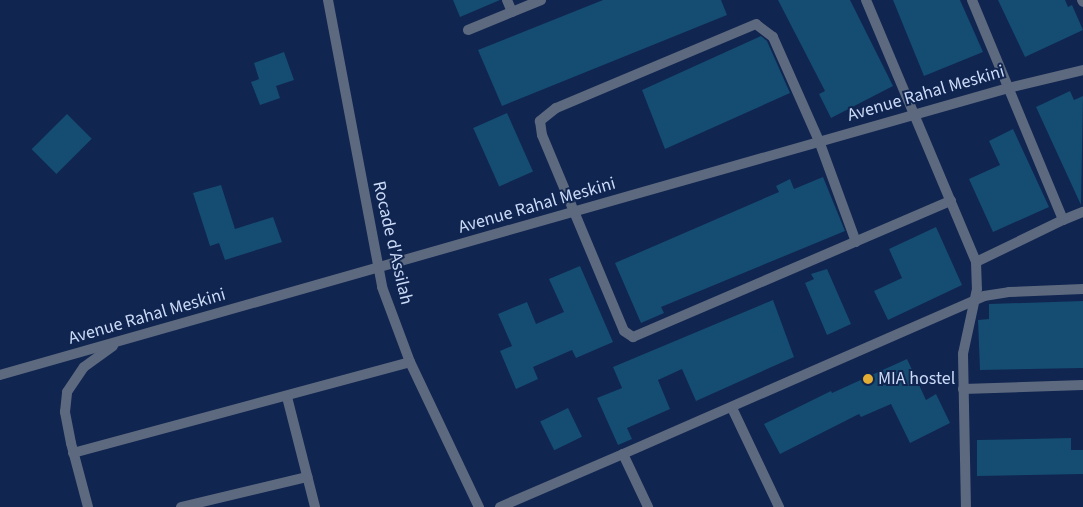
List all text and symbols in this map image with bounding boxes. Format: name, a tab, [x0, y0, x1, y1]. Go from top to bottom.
street label: Avenue Rahal Meskini	[845, 61, 1007, 127]
street label: Avenue Rahal Meskini	[456, 173, 618, 239]
street label: Rocade d'Assilah	[367, 179, 417, 307]
street label: Avenue Rahal Meskini	[66, 284, 228, 350]
place label: MIA hostel	[878, 368, 955, 390]
marker: MIA hostel	[862, 373, 874, 385]

